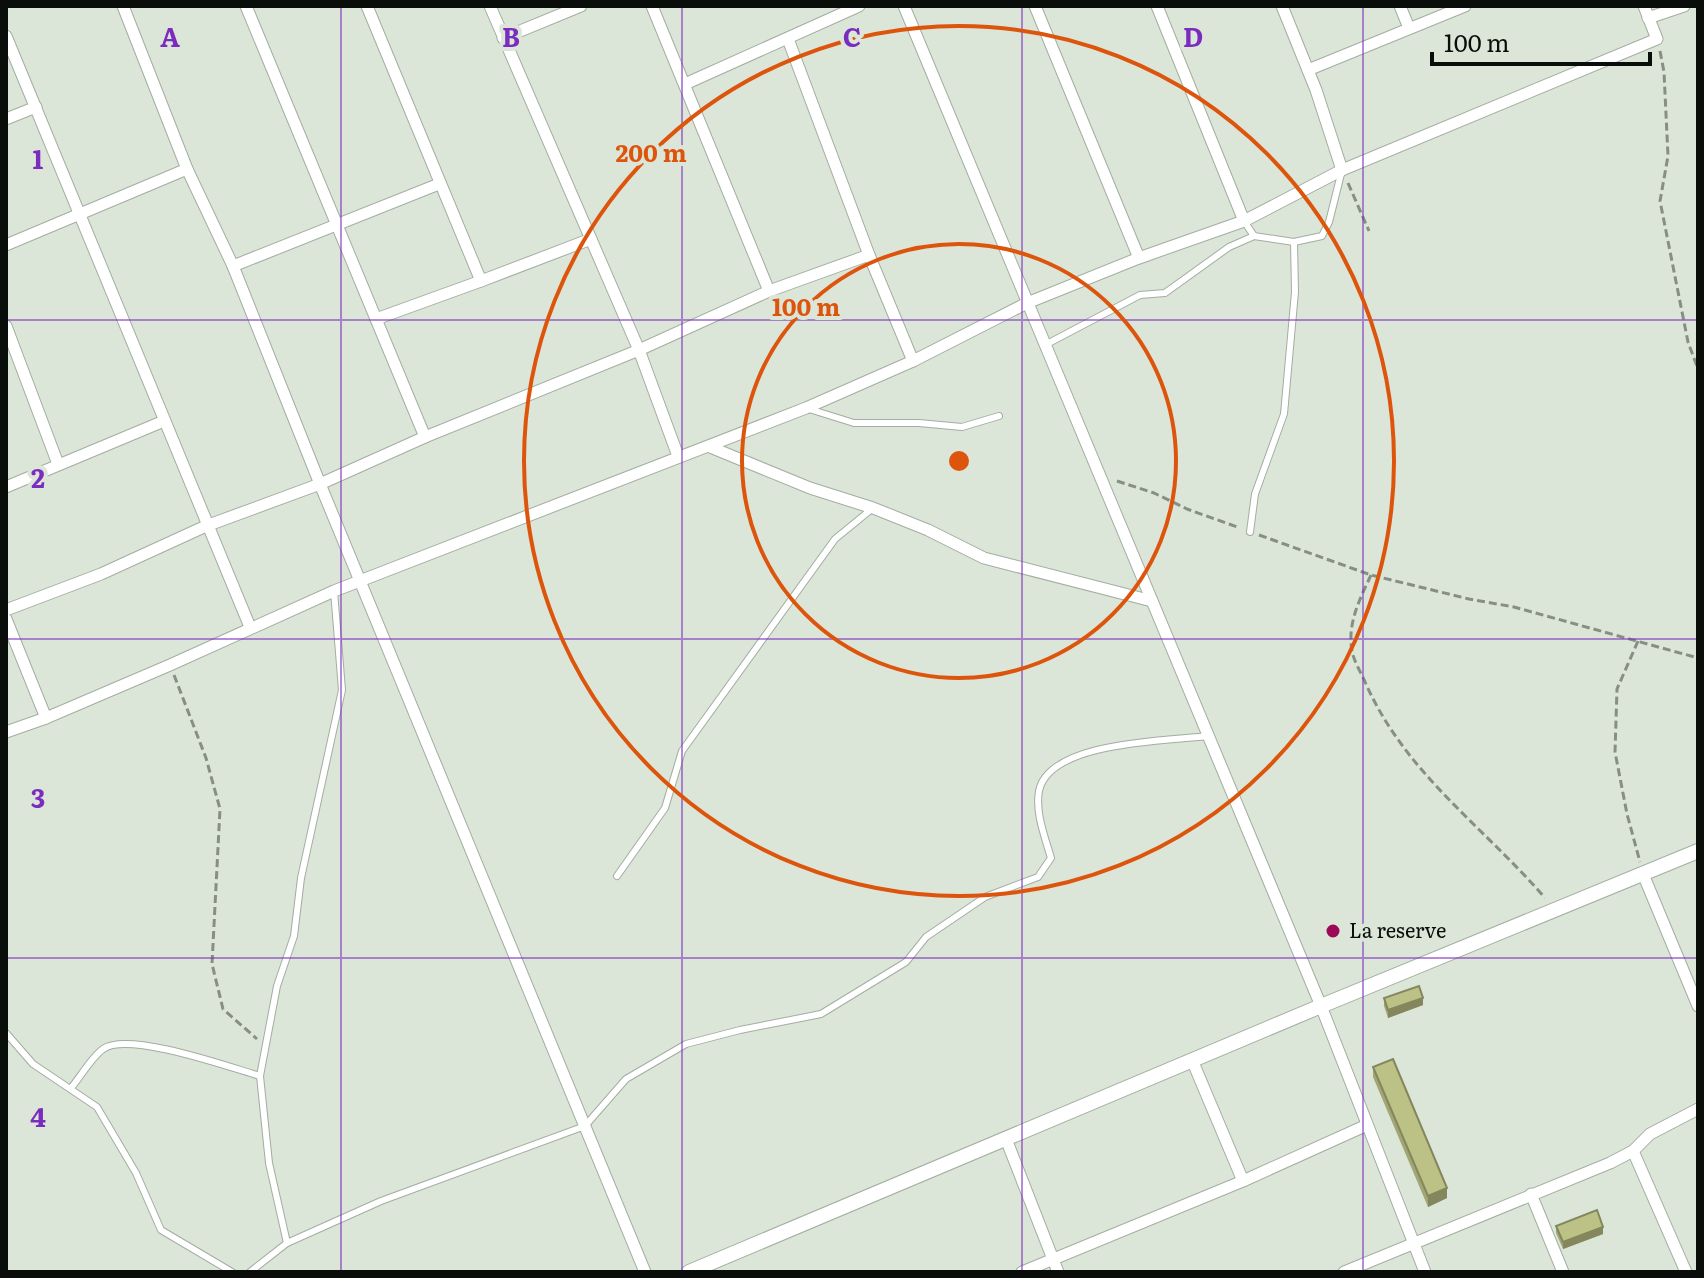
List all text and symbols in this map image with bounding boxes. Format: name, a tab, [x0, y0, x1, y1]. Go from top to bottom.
text: A	[160, 16, 180, 55]
text: B	[502, 16, 520, 55]
text: C	[843, 16, 861, 55]
text: D	[1183, 16, 1203, 55]
scale bar	[1432, 16, 1650, 66]
text: 100 m	[1444, 24, 1510, 59]
text: 200 m	[615, 134, 687, 169]
text: 1	[33, 138, 44, 177]
text: 100 m	[772, 288, 840, 323]
centre of rings	[945, 447, 973, 475]
text: 2	[31, 457, 45, 496]
text: 3	[31, 777, 45, 816]
place label: La reserve	[1349, 914, 1446, 944]
marker: La reserve	[1324, 922, 1342, 940]
text: 4	[30, 1096, 46, 1135]

